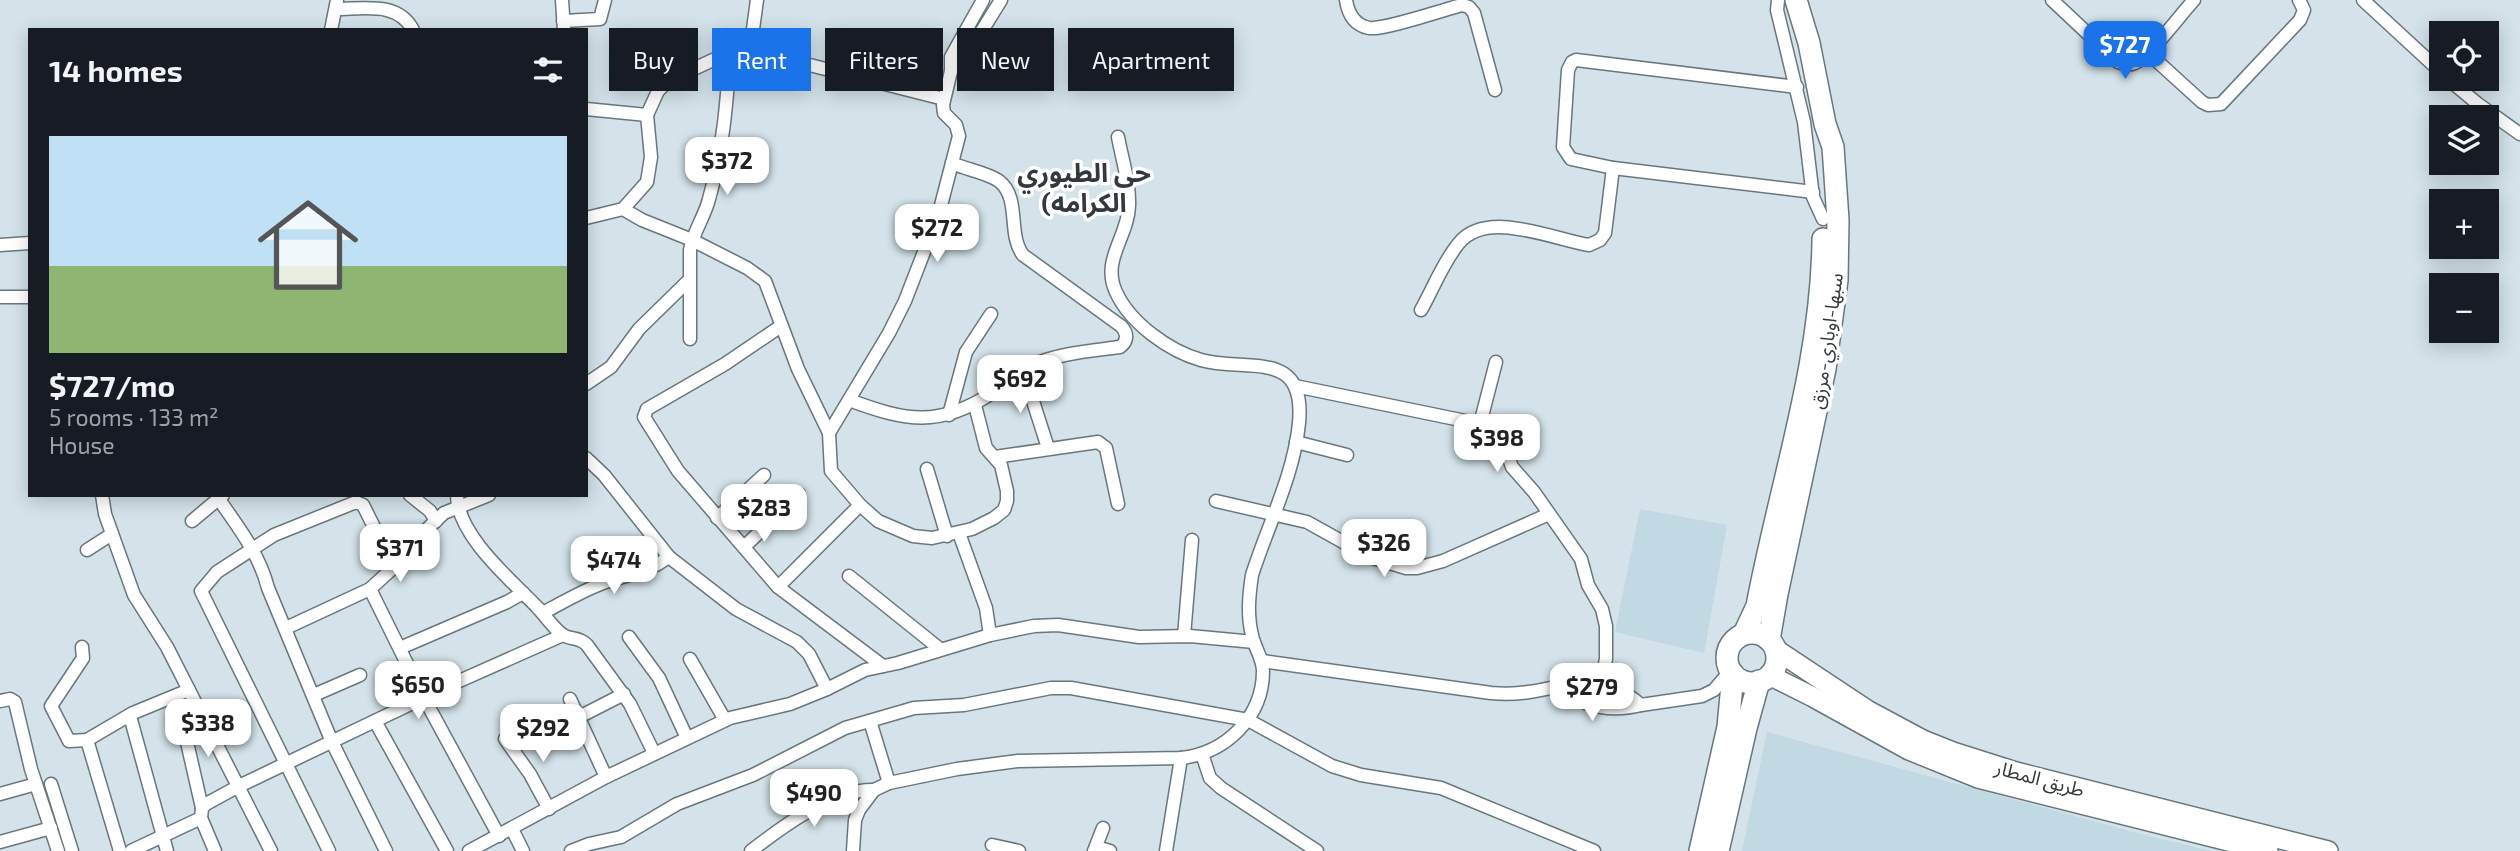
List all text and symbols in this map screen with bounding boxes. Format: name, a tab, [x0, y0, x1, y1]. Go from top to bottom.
map controls	[2429, 21, 2499, 343]
button: locate	[2429, 21, 2499, 91]
pin: $727	[2084, 22, 2166, 81]
chip: Buy	[609, 28, 698, 91]
chip: Rent	[712, 28, 811, 91]
chip: Filters	[825, 28, 943, 91]
chip: New	[957, 28, 1054, 91]
chip: Apartment	[1068, 28, 1234, 91]
text: $727	[2100, 30, 2151, 58]
icon: filters	[529, 51, 567, 89]
text: 14 homes	[49, 52, 183, 88]
button: layers	[2429, 105, 2499, 175]
pin: $372	[686, 138, 768, 197]
text: $372	[701, 146, 753, 174]
district label: حي الطيوري (الكرامه	[1017, 156, 1151, 218]
icon: home	[245, 182, 371, 308]
button: +	[2429, 189, 2499, 259]
pin: $272	[896, 204, 978, 264]
text: $272	[911, 213, 963, 241]
street label: سبها-اوباري-مرزق	[1805, 271, 1851, 411]
button: −	[2429, 273, 2499, 343]
pin: $692	[979, 356, 1061, 415]
text: $692	[993, 364, 1047, 392]
text: $727/mo	[49, 367, 175, 403]
text: 5 rooms · 133 m²	[49, 403, 219, 431]
pin: $398	[1456, 414, 1538, 474]
text: $398	[1470, 423, 1524, 451]
text: House	[49, 431, 115, 459]
pin: $283	[723, 484, 805, 544]
text: $283	[737, 493, 791, 521]
pin: $326	[1343, 520, 1425, 579]
pin: $371	[359, 524, 441, 584]
text: $326	[1357, 528, 1411, 556]
text: $371	[376, 533, 424, 561]
pin: $474	[573, 536, 655, 596]
text: $474	[587, 545, 641, 573]
pin: $650	[377, 662, 459, 721]
pin: $279	[1551, 664, 1633, 723]
text: $650	[391, 670, 445, 698]
text: $279	[1566, 672, 1618, 700]
pin: $338	[167, 700, 249, 759]
pin: $292	[502, 704, 584, 764]
text: $338	[181, 708, 235, 736]
text: $292	[516, 713, 570, 741]
street label: طريق المطار	[1992, 755, 2087, 802]
pin: $490	[773, 770, 855, 829]
text: $490	[786, 778, 842, 806]

